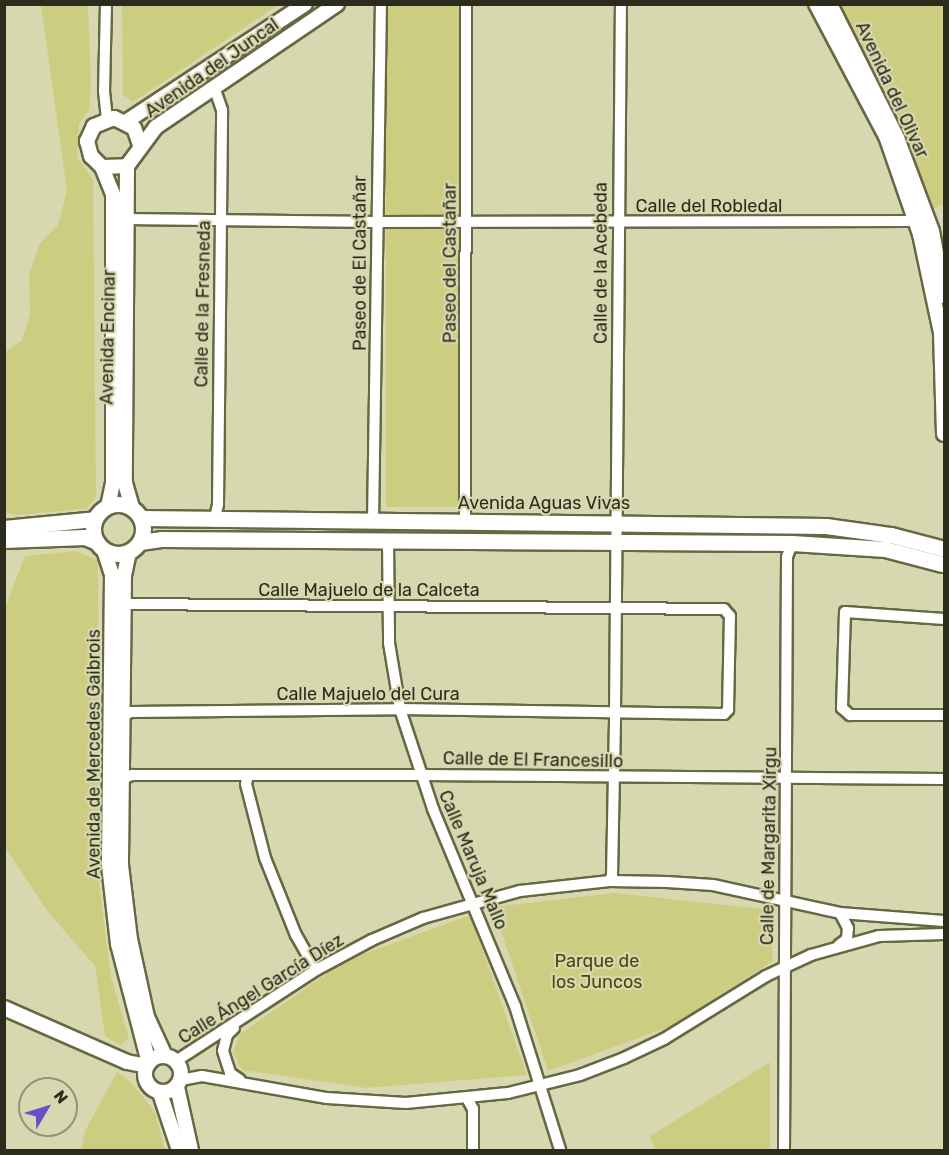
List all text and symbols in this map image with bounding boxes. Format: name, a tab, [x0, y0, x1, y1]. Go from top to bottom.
street label: Avenida del Juncal	[141, 14, 283, 122]
street label: Avenida del Olivar	[851, 18, 933, 162]
street label: Paseo de El Castañar	[349, 175, 371, 351]
street label: Calle de la Acebeda	[590, 182, 612, 344]
street label: Paseo del Castañar	[439, 183, 461, 343]
street label: Calle del Robledal	[636, 195, 782, 217]
street label: Calle de la Fresneda	[191, 220, 215, 388]
street label: Avenida Encinar	[96, 269, 120, 405]
street label: Avenida Aguas Vivas	[457, 492, 631, 514]
street label: Calle Majuelo de la Calceta	[258, 579, 480, 601]
street label: Avenida de Mercedes Gaibrois	[83, 629, 105, 879]
street label: Calle Majuelo del Cura	[276, 683, 460, 705]
street label: Calle de Margarita Xirgu	[756, 747, 782, 945]
street label: Calle de El Francesillo	[443, 748, 623, 772]
street label: Calle Maruja Mallo	[434, 787, 512, 933]
street label: Calle Ángel García Díez	[174, 929, 348, 1049]
park label: Parque de los Juncos	[552, 951, 642, 994]
north arrow	[18, 1077, 78, 1137]
text: N	[50, 1086, 72, 1107]

